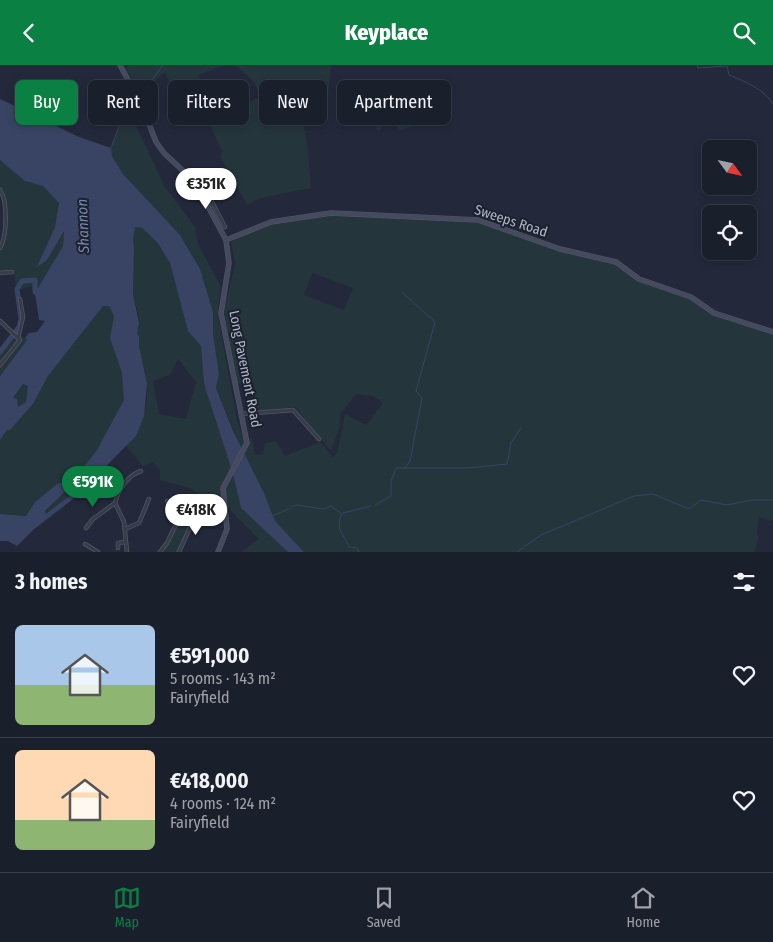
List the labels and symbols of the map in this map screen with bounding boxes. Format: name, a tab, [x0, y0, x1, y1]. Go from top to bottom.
north arrow	[702, 140, 758, 195]
pin: €351K	[171, 167, 241, 210]
water label: Shannon	[73, 199, 93, 254]
street label: Sweeps Road	[472, 201, 550, 241]
street label: Long Pavement Road	[225, 309, 265, 429]
pin: €591K	[58, 465, 128, 508]
pin: €418K	[161, 493, 231, 536]

